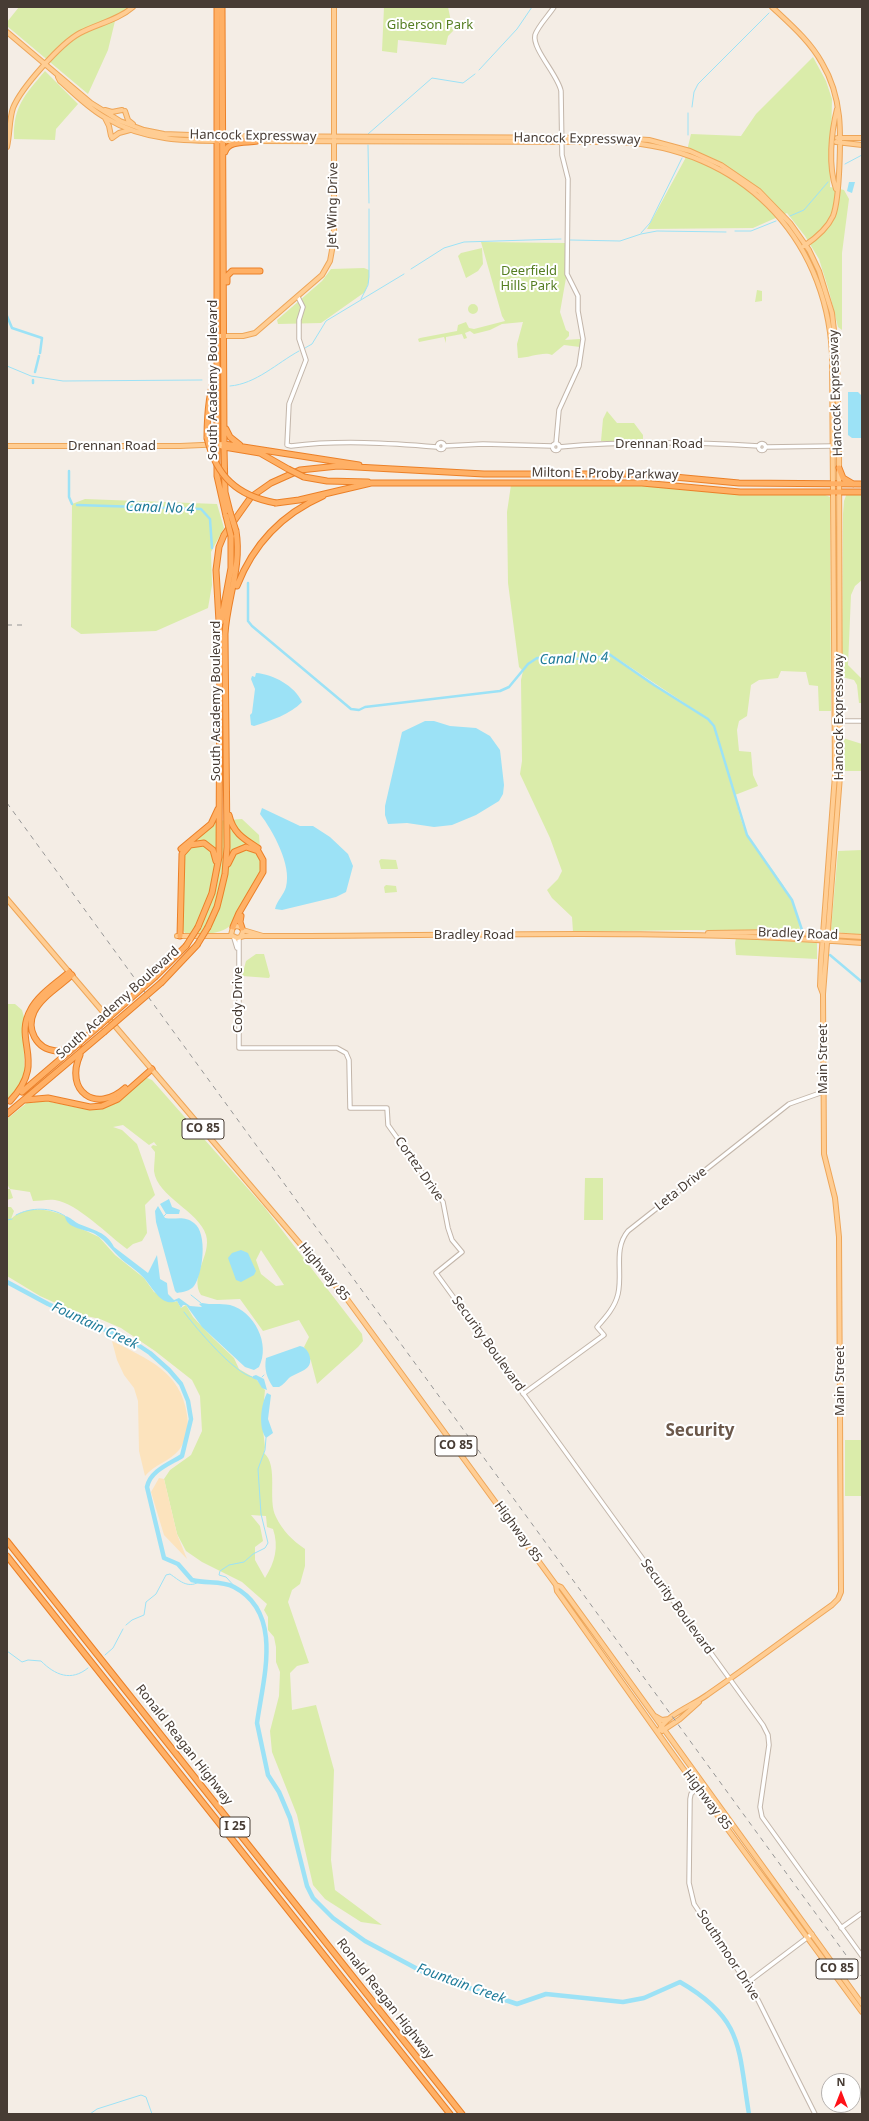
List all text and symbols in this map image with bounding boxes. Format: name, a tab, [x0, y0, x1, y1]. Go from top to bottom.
park label: Giberson Park	[387, 17, 473, 33]
street label: Hancock Expressway	[189, 127, 317, 145]
street label: Hancock Expressway	[513, 130, 641, 148]
street label: Jet Wing Drive	[324, 162, 342, 248]
park label: Deerfield Hills Park	[501, 263, 557, 294]
street label: South Academy Boulevard	[205, 300, 221, 460]
street label: Hancock Expressway	[826, 329, 846, 457]
street label: Drennan Road	[615, 436, 703, 452]
street label: Drennan Road	[68, 438, 156, 454]
street label: Milton E. Proby Parkway	[531, 465, 679, 483]
water label: Canal No 4	[125, 498, 195, 518]
street label: South Academy Boulevard	[208, 621, 224, 781]
water label: Canal No 4	[539, 649, 609, 669]
street label: Hancock Expressway	[831, 654, 847, 780]
street label: Bradley Road	[757, 925, 839, 943]
street label: Bradley Road	[434, 927, 514, 943]
street label: South Academy Boulevard	[53, 944, 183, 1062]
street label: Cody Drive	[230, 967, 246, 1033]
street label: Main Street	[815, 1024, 831, 1094]
road number: CO 85	[182, 1119, 224, 1139]
street label: Cortez Drive	[391, 1134, 447, 1204]
street label: Leta Drive	[652, 1164, 710, 1214]
street label: Highway 85	[295, 1240, 353, 1304]
street label: Security Boulevard	[448, 1293, 528, 1395]
water label: Fountain Creek	[49, 1299, 141, 1353]
street label: Main Street	[832, 1346, 848, 1416]
district label: Security	[665, 1421, 735, 1441]
road number: CO 85	[435, 1436, 477, 1456]
street label: Highway 85	[491, 1499, 545, 1565]
street label: Security Boulevard	[637, 1556, 717, 1658]
street label: Ronald Reagan Highway	[132, 1682, 236, 1808]
street label: Highway 85	[679, 1767, 735, 1833]
road number: I 25	[220, 1817, 250, 1837]
street label: Southmoor Drive	[693, 1907, 763, 2003]
street label: Ronald Reagan Highway	[333, 1936, 437, 2062]
road number: CO 85	[816, 1959, 858, 1979]
water label: Fountain Creek	[414, 1960, 508, 2008]
north arrow	[821, 2073, 861, 2113]
text: N	[837, 2074, 845, 2089]

